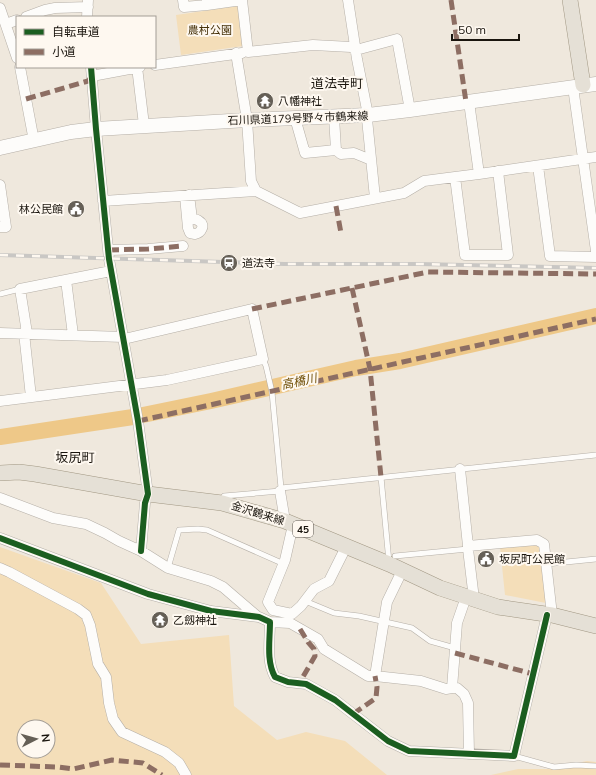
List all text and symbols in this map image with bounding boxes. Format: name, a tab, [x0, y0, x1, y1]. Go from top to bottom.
legend	[16, 16, 156, 68]
scale bar	[452, 16, 519, 42]
text: 50 m	[458, 22, 486, 37]
park label: 農村公園	[188, 23, 232, 37]
text: 自転車道	[52, 24, 100, 39]
text: 小道	[52, 44, 76, 59]
district label: 道法寺町	[311, 75, 363, 91]
temple icon: 八幡神社	[255, 91, 275, 111]
place label: 八幡神社	[278, 94, 322, 108]
street label: 石川県道179号野々市鶴来線	[227, 109, 369, 127]
public building icon: 林公民館	[66, 199, 86, 219]
place label: 林公民館	[19, 202, 63, 216]
station icon: 道法寺	[219, 253, 239, 273]
place label: 道法寺	[242, 256, 275, 270]
water label: 高橋川	[280, 370, 320, 392]
district label: 坂尻町	[55, 449, 95, 465]
street label: 金沢鶴来線	[230, 498, 286, 528]
road number: 45	[293, 521, 313, 537]
public building icon: 坂尻町公民館	[476, 549, 496, 569]
place label: 坂尻町公民館	[499, 552, 565, 566]
temple icon: 乙劔神社	[150, 610, 170, 630]
place label: 乙劔神社	[173, 613, 217, 627]
north arrow	[16, 719, 56, 759]
text: N	[39, 733, 53, 743]

